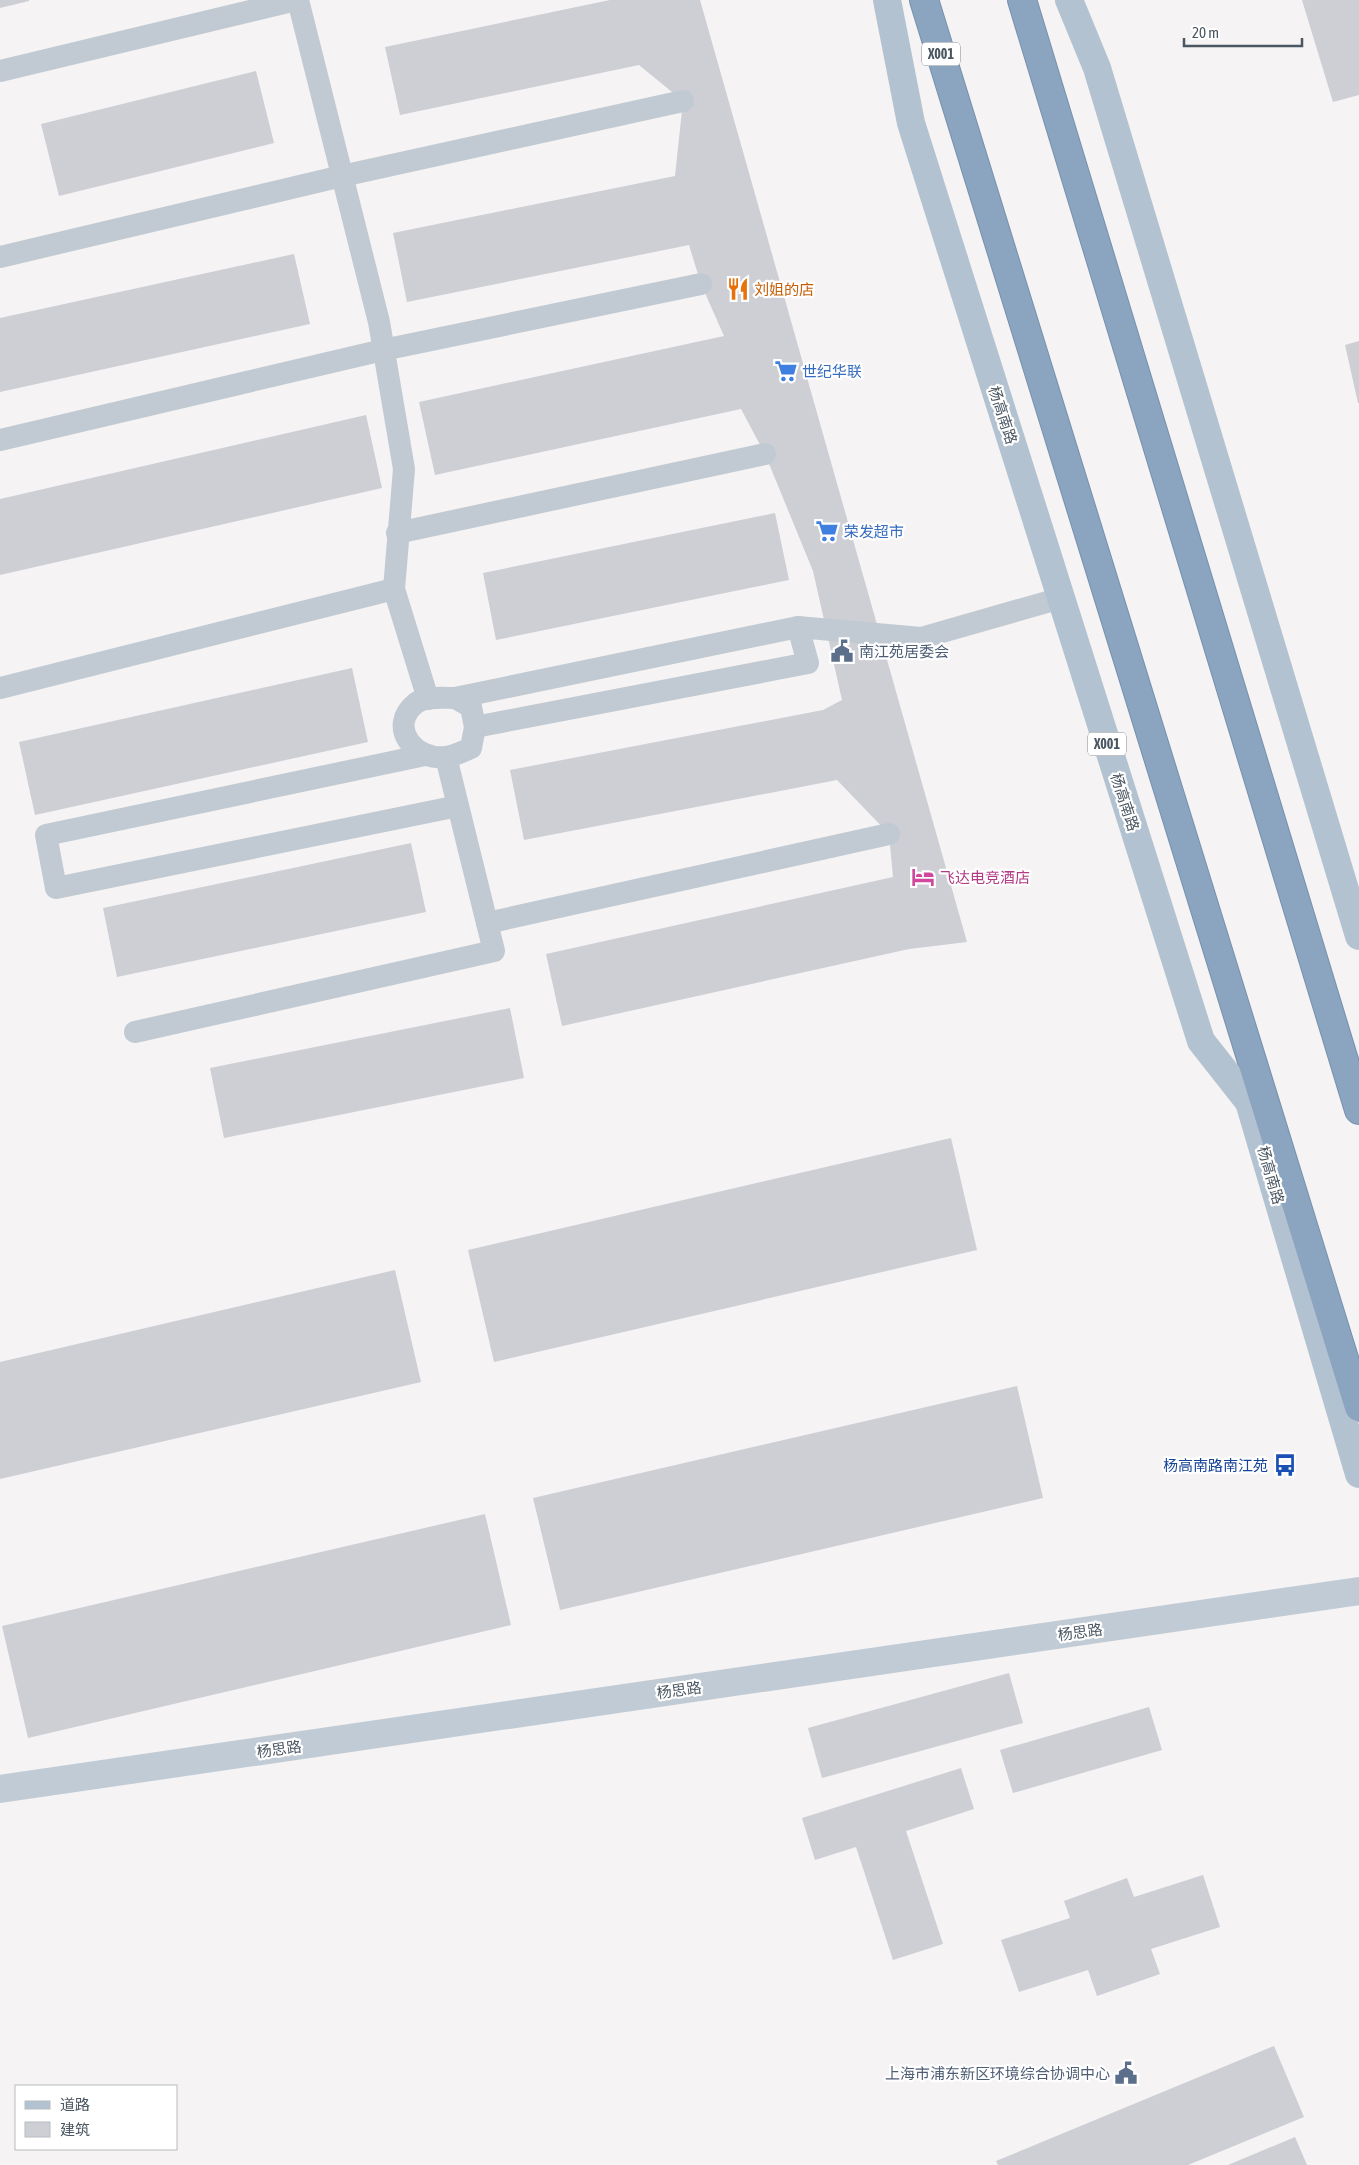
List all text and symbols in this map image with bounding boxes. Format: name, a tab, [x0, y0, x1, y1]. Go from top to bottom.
scale bar	[1184, 15, 1302, 47]
text: 20 m	[1192, 24, 1219, 41]
road number: X001	[922, 42, 960, 66]
restaurant icon: 刘姐的店	[725, 276, 751, 302]
place label: 刘姐的店	[754, 281, 814, 298]
supermarket icon: 世纪华联	[773, 358, 799, 384]
place label: 世纪华联	[802, 363, 862, 380]
street label: 杨高南路	[986, 384, 1020, 446]
supermarket icon: 荣发超市	[814, 518, 840, 544]
place label: 荣发超市	[844, 523, 904, 540]
public building icon: 南江苑居委会	[829, 638, 855, 664]
place label: 南江苑居委会	[859, 643, 949, 660]
road number: X001	[1088, 732, 1126, 756]
street label: 杨高南路	[1108, 771, 1142, 833]
hotel icon: 飞达电竞酒店	[910, 864, 936, 890]
place label: 飞达电竞酒店	[940, 869, 1030, 886]
street label: 杨高南路	[1255, 1144, 1287, 1206]
bus stop icon: 杨高南路南江苑	[1272, 1452, 1298, 1478]
place label: 杨高南路南江苑	[1163, 1457, 1268, 1474]
street label: 杨思路	[1057, 1620, 1103, 1644]
street label: 杨思路	[656, 1678, 702, 1702]
street label: 杨思路	[256, 1737, 302, 1761]
public building icon: 上海市浦东新区环境综合协调中心	[1113, 2060, 1139, 2086]
place label: 上海市浦东新区环境综合协调中心	[885, 2065, 1110, 2082]
legend	[15, 2085, 178, 2150]
text: 道路	[60, 2096, 90, 2113]
text: 建筑	[60, 2121, 90, 2138]

